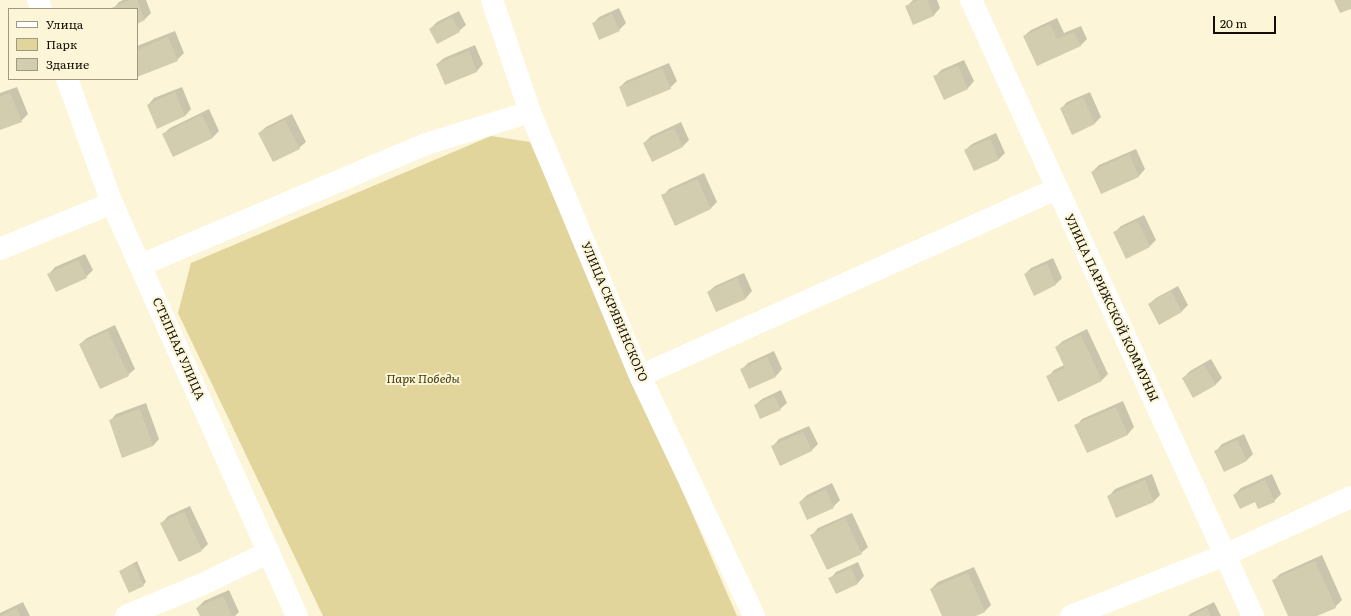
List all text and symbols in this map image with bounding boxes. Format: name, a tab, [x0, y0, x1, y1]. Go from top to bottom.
legend	[8, 8, 138, 80]
scale bar	[1215, 8, 1278, 34]
text: 20 m	[1220, 14, 1247, 32]
text: Улица	[46, 15, 83, 33]
text: Парк	[46, 35, 77, 53]
text: Здание	[46, 55, 89, 73]
street label: УЛИЦА ПАРИЖСКОЙ КОММУНЫ	[1061, 212, 1161, 404]
street label: УЛИЦА СКРЯБИНСКОГО	[578, 240, 650, 384]
street label: СТЕПНАЯ УЛИЦА	[149, 296, 207, 402]
park label: Парк Победы	[386, 372, 460, 386]

